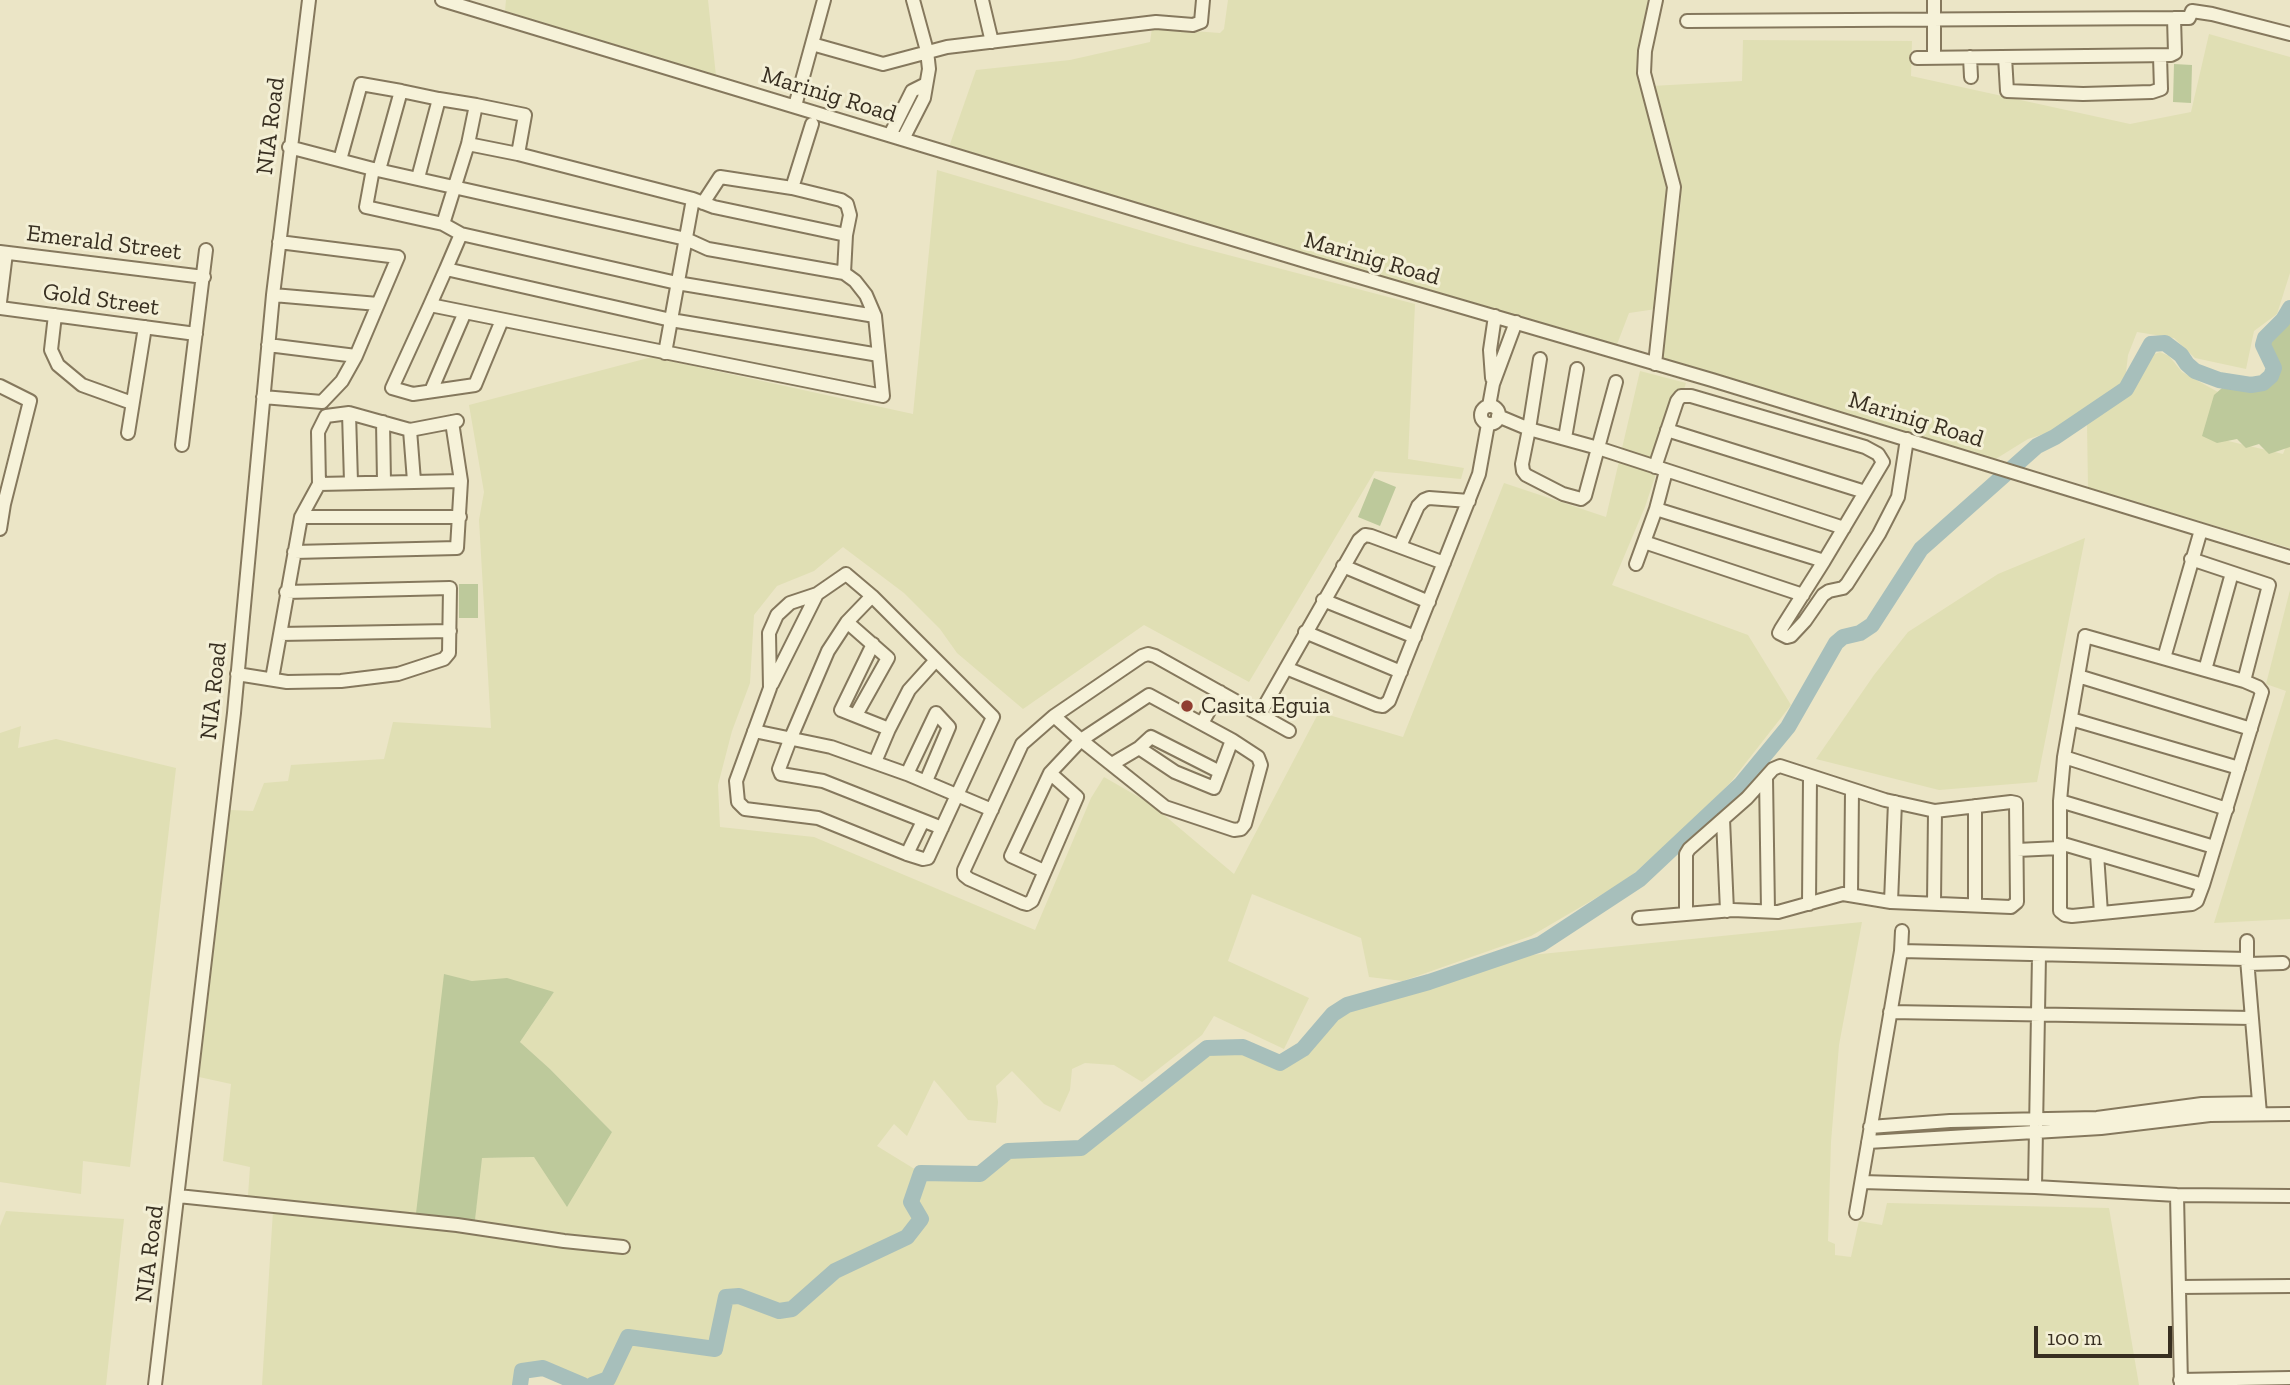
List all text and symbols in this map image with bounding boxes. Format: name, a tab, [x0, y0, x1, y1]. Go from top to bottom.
street label: Marinig Road	[758, 61, 900, 129]
street label: NIA Road	[251, 76, 291, 176]
street label: Emerald Street	[25, 219, 183, 267]
street label: Marinig Road	[1301, 226, 1443, 292]
street label: Gold Street	[41, 278, 161, 322]
street label: Marinig Road	[1845, 386, 1987, 454]
street label: NIA Road	[195, 641, 233, 741]
place label: Casita Eguia	[1201, 692, 1330, 720]
marker: Casita Eguia	[1179, 698, 1195, 714]
street label: NIA Road	[130, 1204, 170, 1304]
scale bar	[2038, 1312, 2176, 1356]
text: 100 m	[2047, 1325, 2102, 1350]

